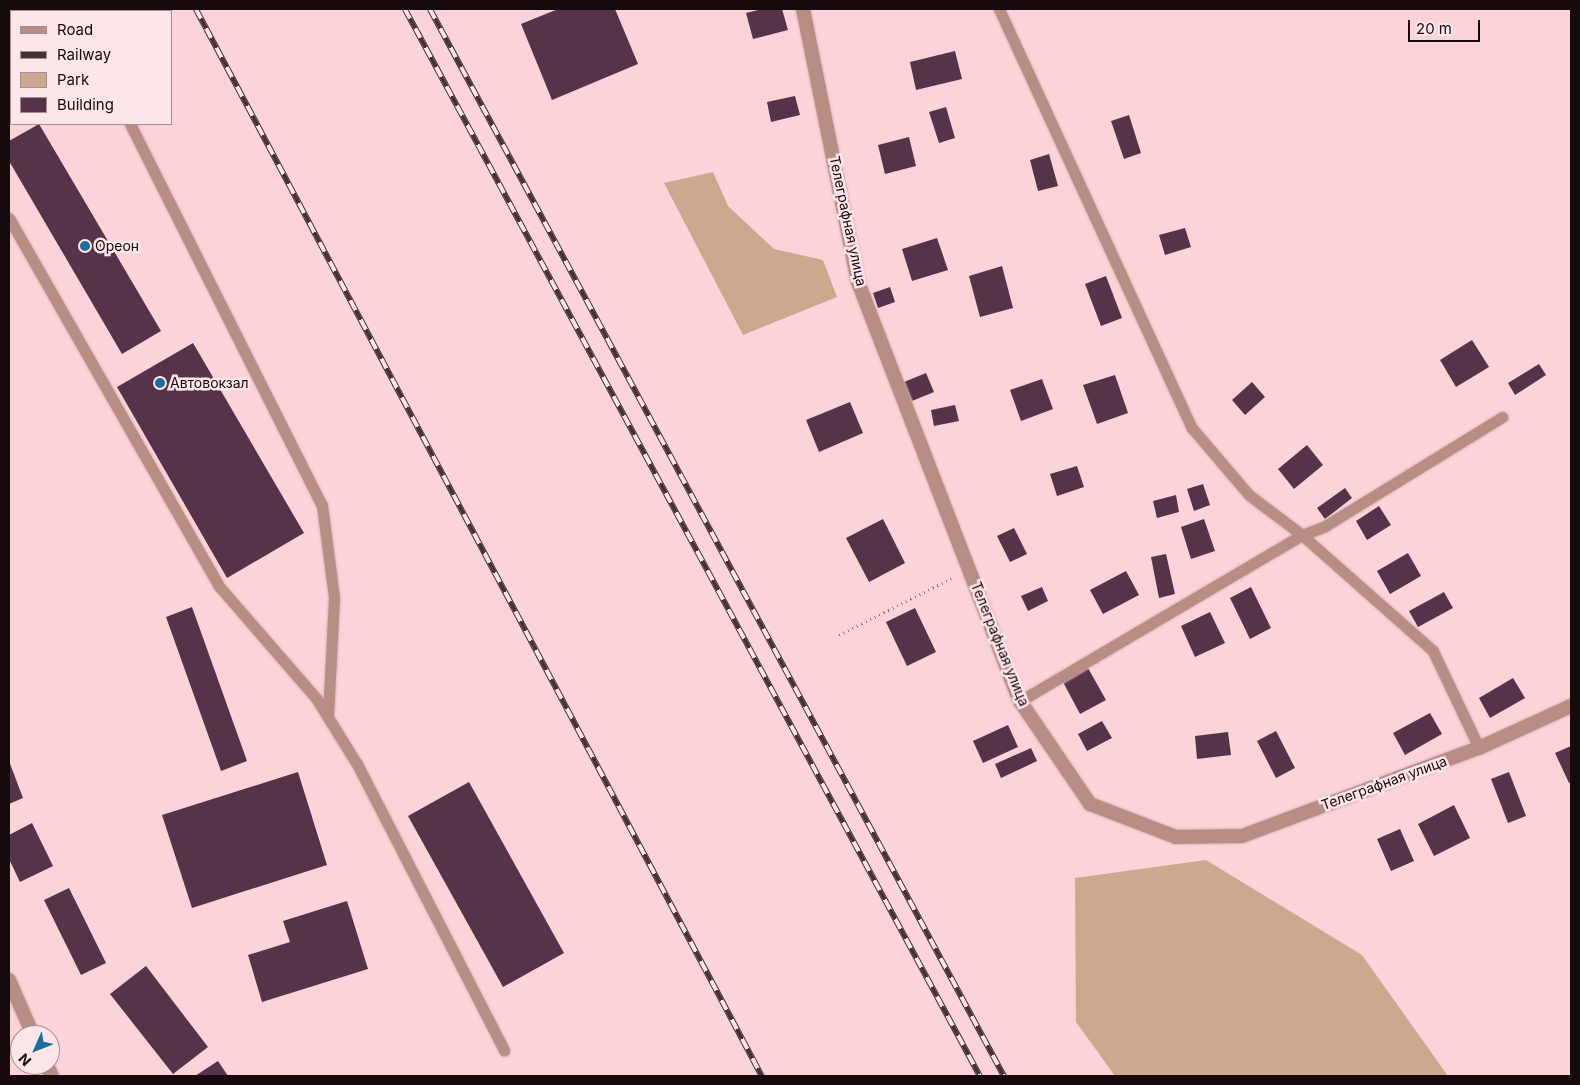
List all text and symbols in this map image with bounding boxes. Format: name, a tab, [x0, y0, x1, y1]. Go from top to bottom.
legend	[10, 10, 172, 125]
scale bar	[1410, 10, 1482, 42]
text: 20 m	[1416, 19, 1452, 38]
text: Road	[57, 20, 93, 39]
text: Railway	[57, 45, 111, 64]
text: Park	[57, 70, 89, 89]
text: Building	[57, 95, 114, 114]
street label: Телеграфная улица	[826, 154, 870, 288]
place label: Ореон	[95, 238, 139, 254]
marker: Ореон	[79, 240, 91, 252]
place label: Автовокзал	[170, 375, 249, 391]
marker: Автовокзал	[154, 377, 166, 389]
street label: Телеграфная улица	[967, 579, 1033, 709]
street label: Телеграфная улица	[1319, 752, 1449, 814]
north arrow	[10, 1025, 60, 1075]
text: N	[15, 1050, 34, 1070]

